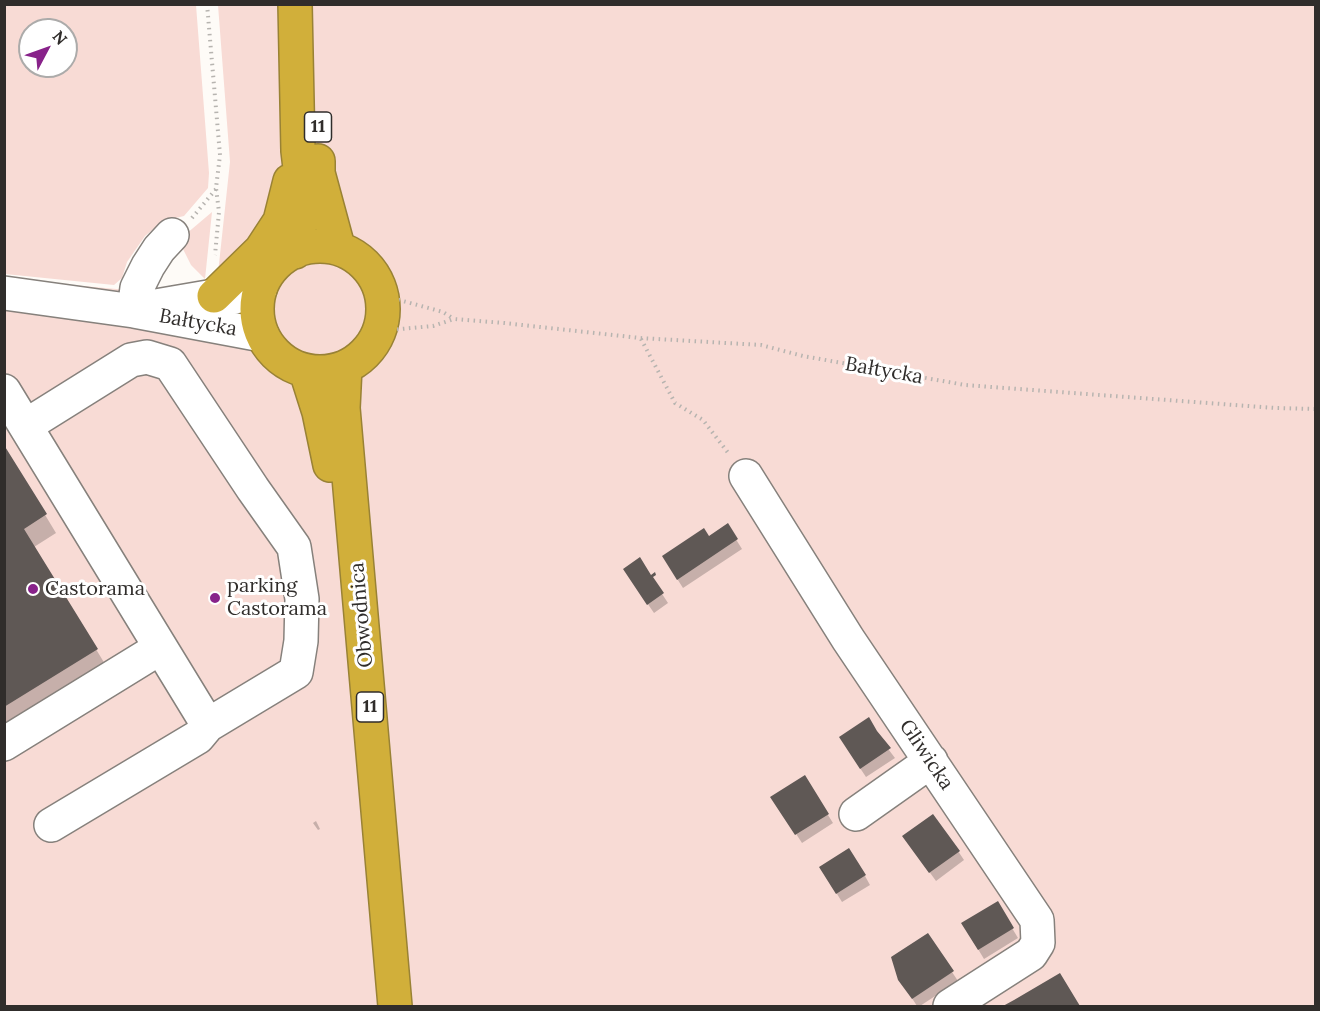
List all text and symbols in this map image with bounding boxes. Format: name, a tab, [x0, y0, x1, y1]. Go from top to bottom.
north arrow	[18, 18, 78, 78]
text: N	[48, 26, 72, 49]
road number: 11	[304, 112, 332, 142]
street label: Bałtycka	[157, 304, 239, 342]
street label: Bałtycka	[843, 352, 925, 390]
street label: Obwodnica	[345, 561, 379, 669]
place label: parking Castorama	[227, 574, 327, 621]
place label: Castorama	[45, 577, 145, 601]
marker: Castorama	[26, 582, 40, 596]
marker: parking Castorama	[208, 591, 222, 605]
road number: 11	[356, 692, 384, 722]
street label: Gliwicka	[894, 715, 958, 795]

